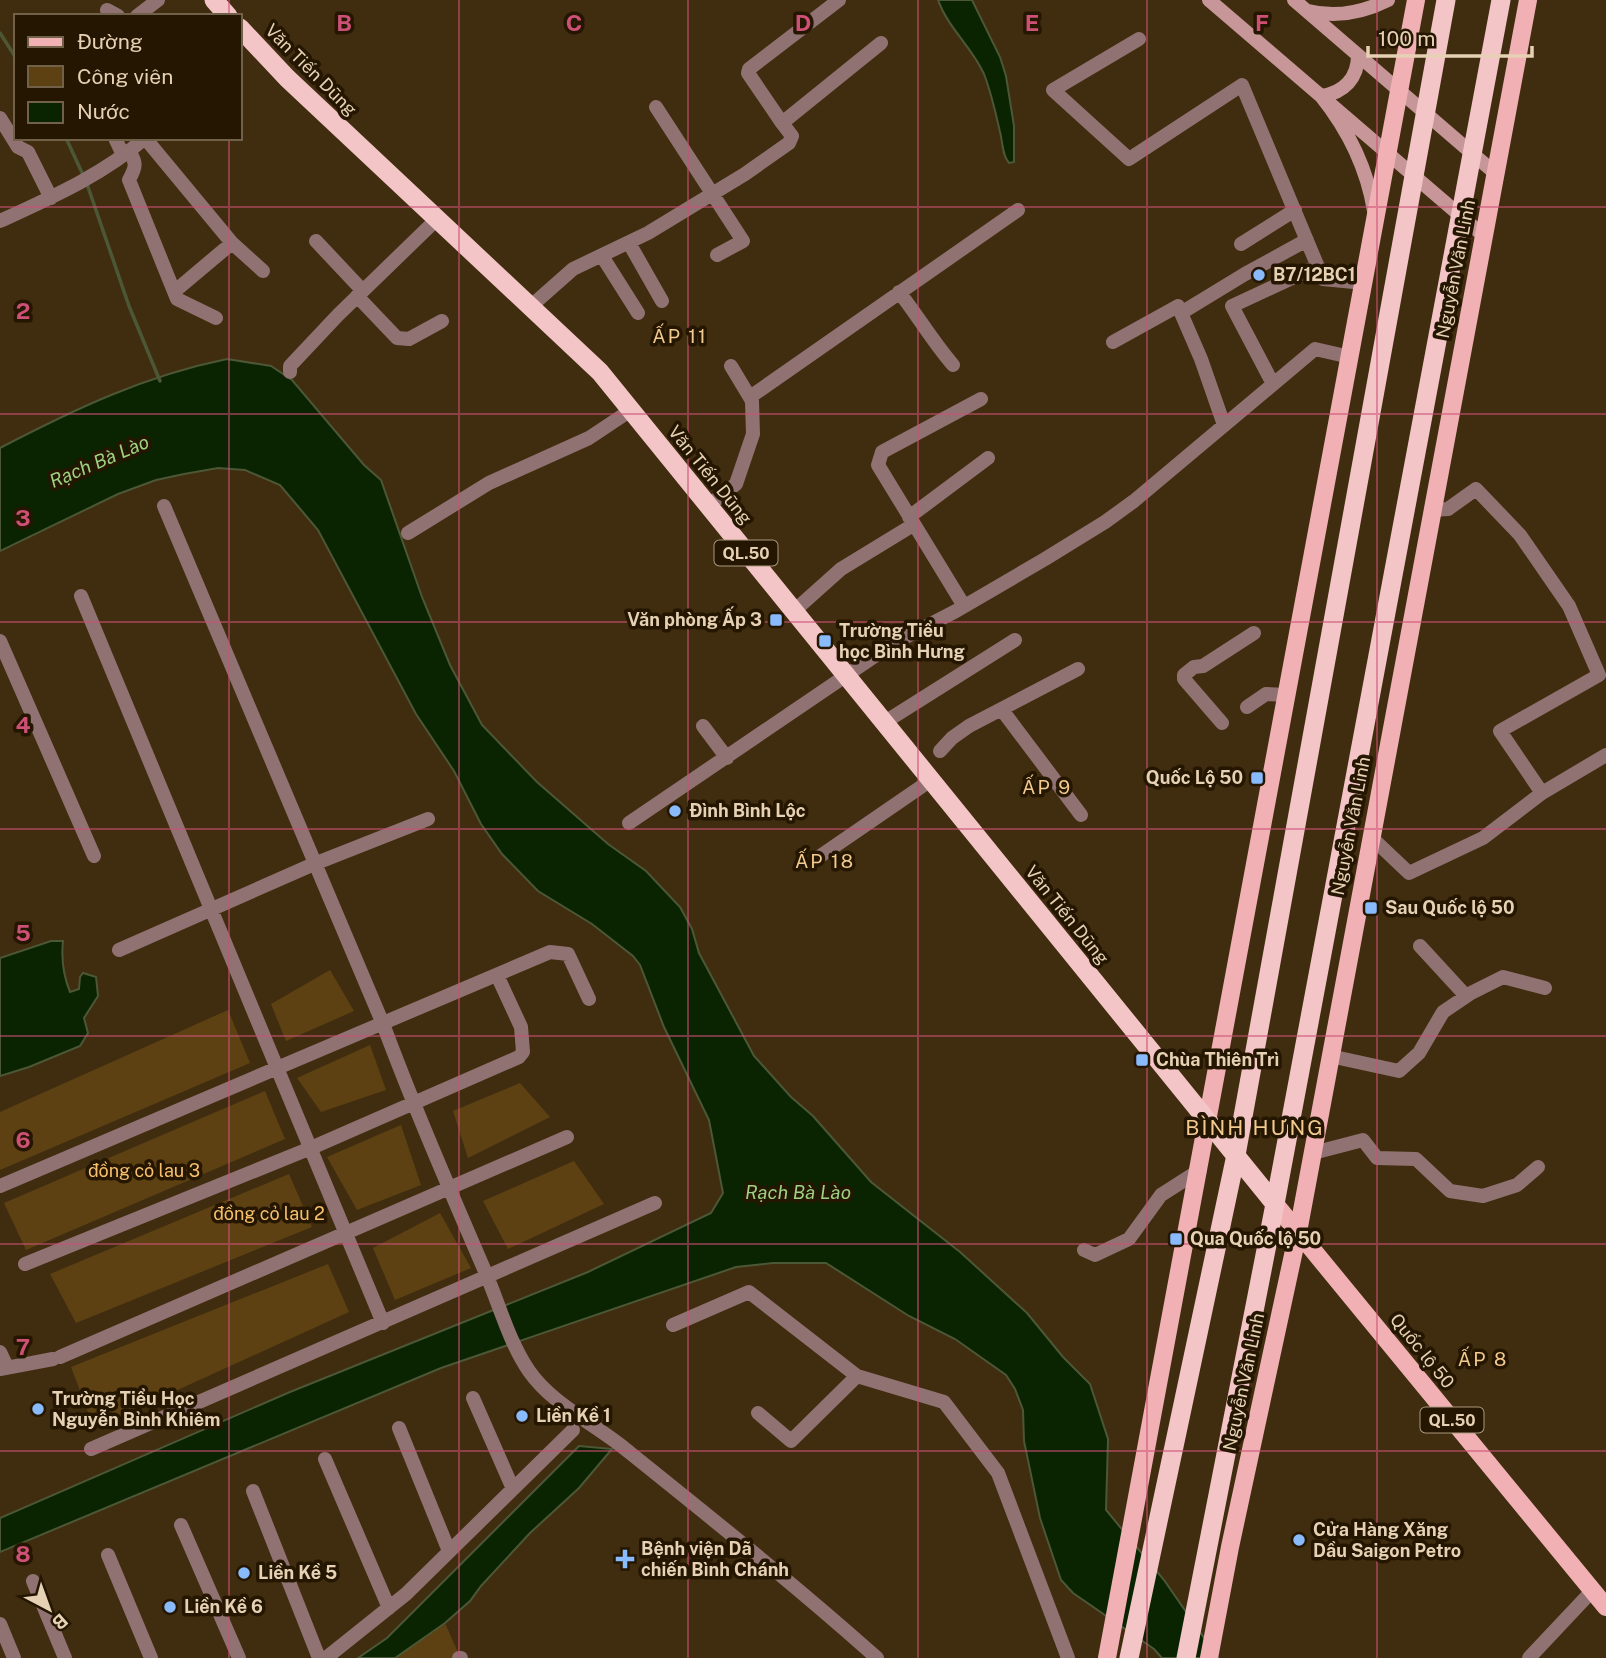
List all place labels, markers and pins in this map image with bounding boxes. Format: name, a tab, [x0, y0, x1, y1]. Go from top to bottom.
place label: B7/12BC1	[1273, 264, 1356, 285]
marker: B7/12BC1	[1251, 267, 1267, 283]
place label: Văn phòng Ấp 3	[627, 606, 762, 630]
marker: Văn phòng Ấp 3	[768, 612, 784, 628]
place label: Trường Tiểu học Bình Hưng	[839, 620, 965, 662]
marker: Trường Tiểu học Bình Hưng	[817, 633, 833, 649]
place label: Quốc Lộ 50	[1146, 767, 1243, 788]
marker: Quốc Lộ 50	[1249, 770, 1265, 786]
place label: Đình Bình Lộc	[689, 800, 806, 821]
marker: Đình Bình Lộc	[667, 803, 683, 819]
place label: Sau Quốc lộ 50	[1385, 897, 1515, 918]
marker: Sau Quốc lộ 50	[1363, 900, 1379, 916]
place label: Chùa Thiên Trì	[1156, 1049, 1279, 1070]
marker: Chùa Thiên Trì	[1134, 1052, 1150, 1068]
place label: Qua Quốc lộ 50	[1190, 1228, 1321, 1249]
marker: Qua Quốc lộ 50	[1168, 1231, 1184, 1247]
place label: Trường Tiểu Học Nguyễn Bỉnh Khiêm	[52, 1388, 220, 1430]
marker: Trường Tiểu Học Nguyễn Bỉnh Khiêm	[30, 1401, 46, 1417]
place label: Liền Kề 1	[536, 1405, 611, 1426]
marker: Liền Kề 1	[514, 1408, 530, 1424]
place label: Cửa Hàng Xăng Dầu Saigon Petro	[1313, 1519, 1461, 1561]
marker: Cửa Hàng Xăng Dầu Saigon Petro	[1291, 1532, 1307, 1548]
place label: Bệnh viện Dã chiến Bình Chánh	[641, 1538, 789, 1580]
marker: Bệnh viện Dã chiến Bình Chánh	[615, 1549, 635, 1569]
place label: Liền Kề 5	[258, 1562, 337, 1583]
marker: Liền Kề 5	[236, 1565, 252, 1581]
place label: Liền Kề 6	[184, 1596, 263, 1617]
marker: Liền Kề 6	[162, 1599, 178, 1615]

